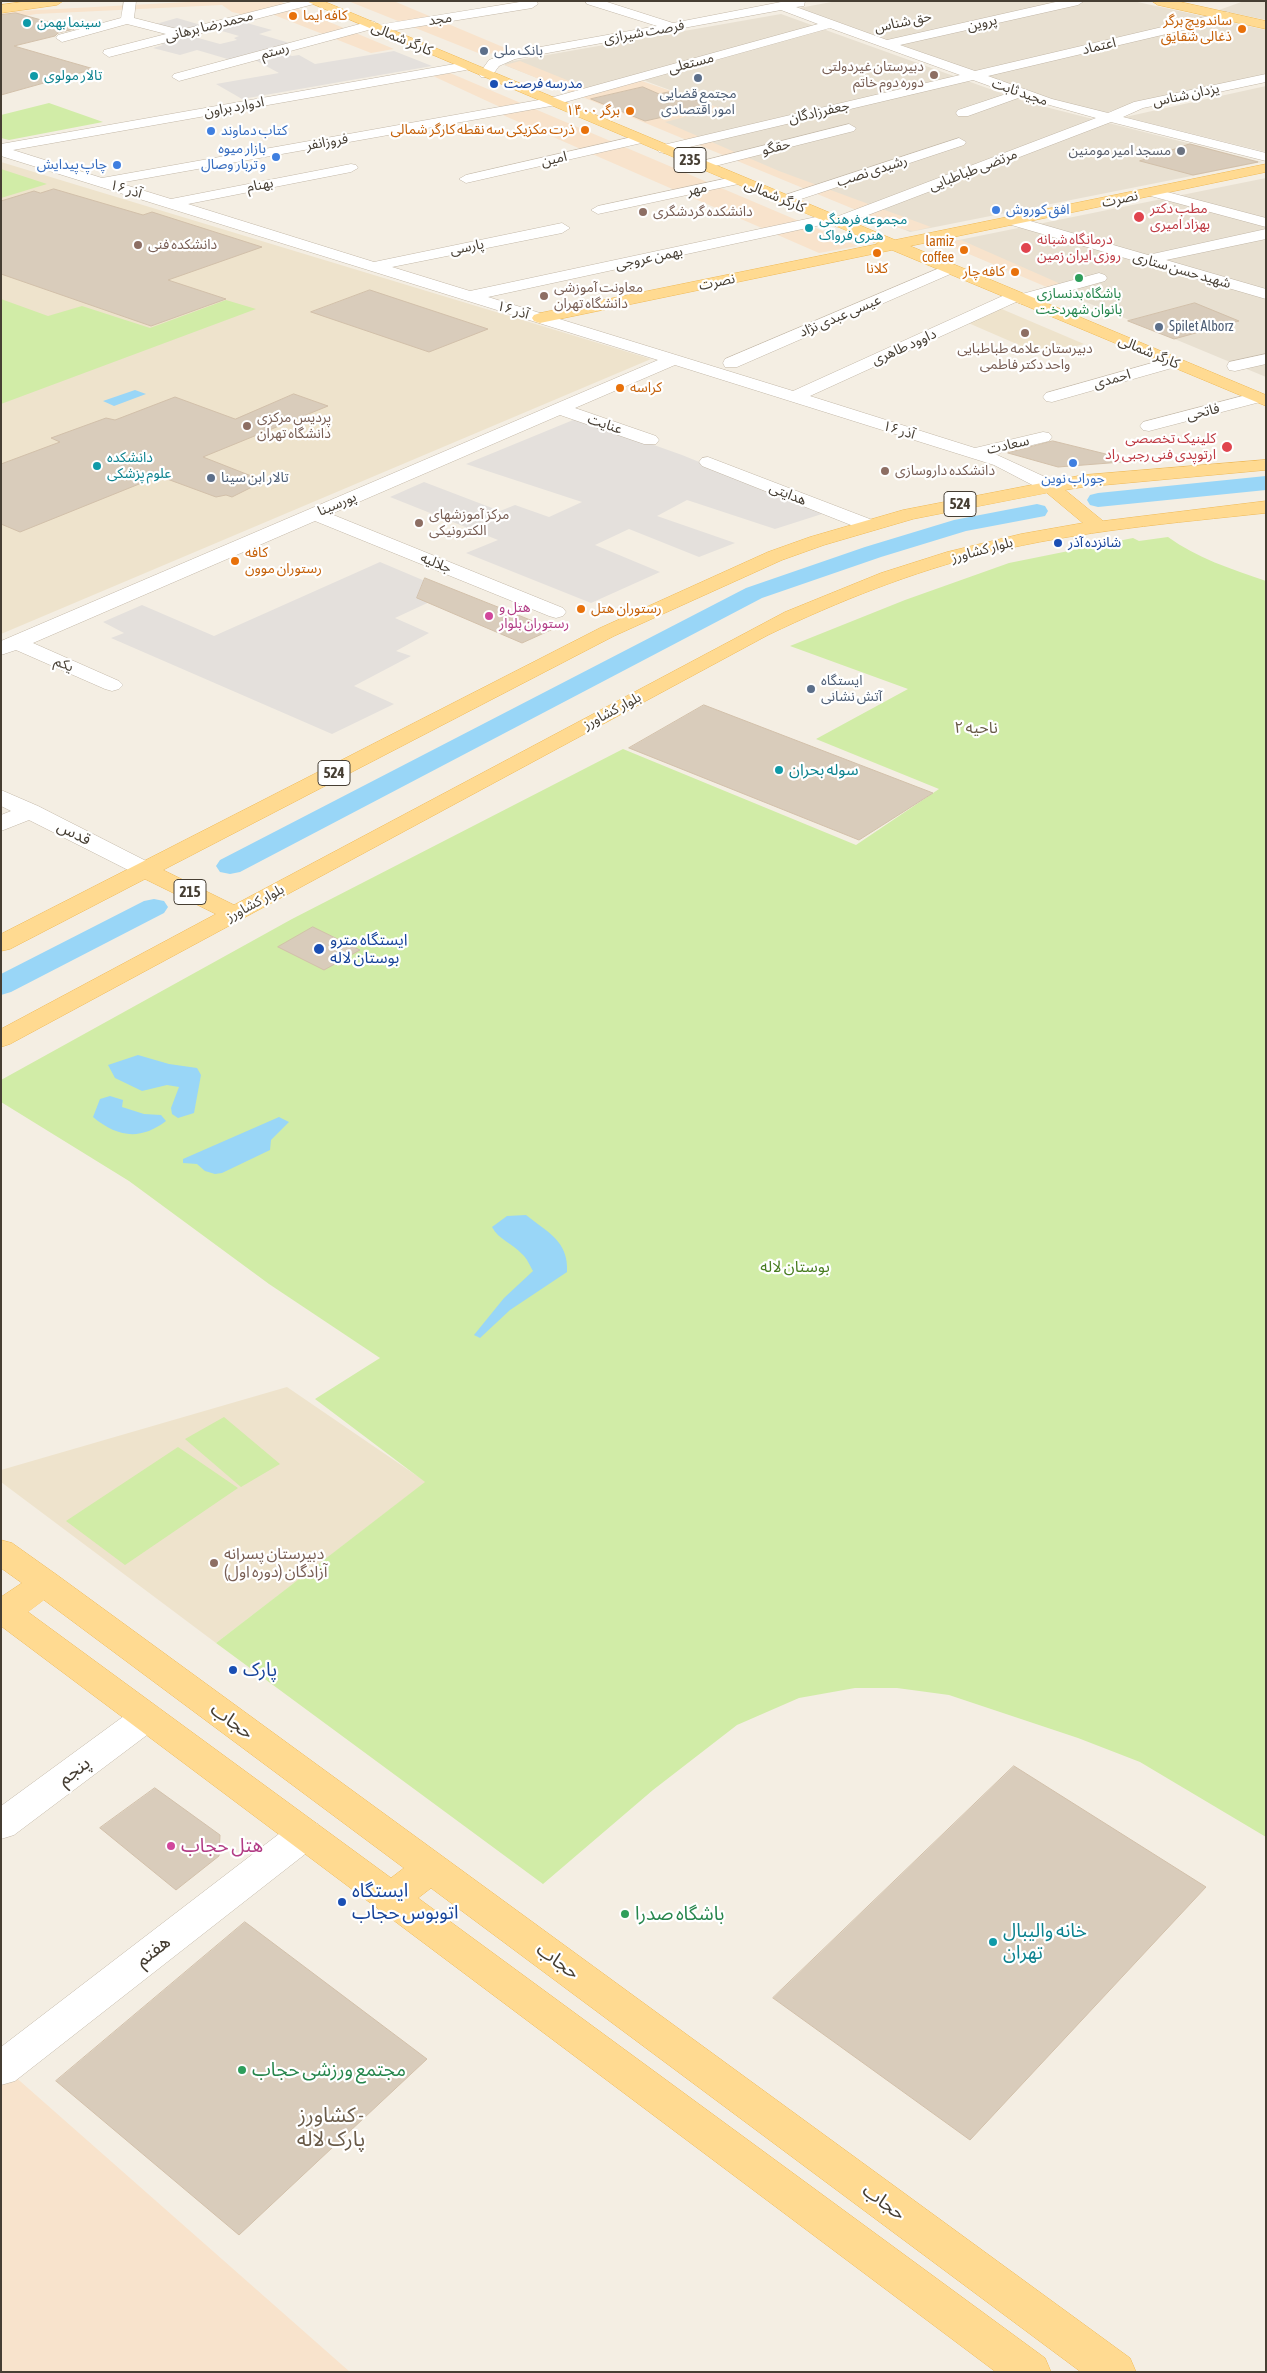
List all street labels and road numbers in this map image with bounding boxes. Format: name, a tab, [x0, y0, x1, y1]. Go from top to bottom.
street label: محمدرضا برهانی	[163, 7, 255, 45]
street label: حق شناس	[873, 8, 933, 36]
street label: مجد	[427, 9, 453, 29]
street label: پروین	[965, 11, 999, 35]
street label: فرصت شیرازی	[602, 17, 686, 47]
street label: کارگر شمالی	[369, 19, 435, 59]
street label: اعتماد	[1080, 34, 1118, 58]
street label: رستم	[259, 39, 291, 63]
street label: مستعلی	[666, 49, 716, 77]
street label: مجید ثابت	[990, 75, 1050, 109]
street label: یزدان شناس	[1151, 80, 1221, 110]
street label: ادوارد براون	[202, 93, 266, 121]
street label: جعفرزادگان	[787, 97, 851, 127]
street label: فروزانفر	[305, 130, 349, 154]
street label: حقگو	[760, 135, 792, 159]
street label: مرتضی طباطبایی	[926, 145, 1020, 195]
street label: امین	[539, 148, 569, 170]
road number: 235	[674, 148, 706, 172]
street label: رشیدی نصب	[835, 152, 909, 190]
street label: بهنام	[245, 174, 275, 196]
street label: ۱۶ آذر	[108, 176, 144, 202]
street label: کارگر شمالی	[742, 176, 808, 216]
street label: مهر	[685, 179, 709, 199]
street label: نصرت	[1100, 187, 1140, 211]
street label: پارسی	[449, 235, 485, 259]
street label: بهمن عروجی	[614, 243, 684, 273]
street label: شهید حسن ستاری	[1131, 248, 1233, 292]
street label: نصرت	[697, 270, 737, 294]
street label: عیسی عبدی نژاد	[797, 291, 883, 341]
street label: ۱۶ آذر	[495, 297, 531, 323]
street label: داوود طاهری	[869, 325, 939, 369]
street label: کارگر شمالی	[1116, 332, 1182, 372]
street label: احمدی	[1092, 366, 1132, 392]
street label: فاتحی	[1185, 400, 1221, 424]
street label: عنایت	[586, 410, 624, 438]
street label: ۱۶ آذر	[881, 417, 917, 443]
street label: سعادت	[985, 432, 1031, 458]
street label: هدایتی	[767, 479, 809, 509]
street label: پورسینا	[315, 488, 359, 520]
road number: 524	[944, 492, 976, 516]
street label: بلوار کشاورز	[949, 534, 1015, 566]
street label: جلالیه	[418, 549, 454, 577]
street label: یکم	[52, 652, 76, 676]
street label: بلوار کشاورز	[580, 689, 644, 733]
road number: 524	[318, 760, 350, 786]
street label: قدس	[54, 816, 94, 850]
road number: 215	[174, 880, 206, 904]
street label: بلوار کشاورز	[223, 881, 287, 925]
street label: حجاب	[206, 1698, 258, 1744]
street label: پنجم	[53, 1751, 95, 1791]
street label: هفتم	[131, 1930, 175, 1972]
street label: حجاب	[532, 1938, 584, 1984]
street label: حجاب	[858, 2179, 910, 2225]

